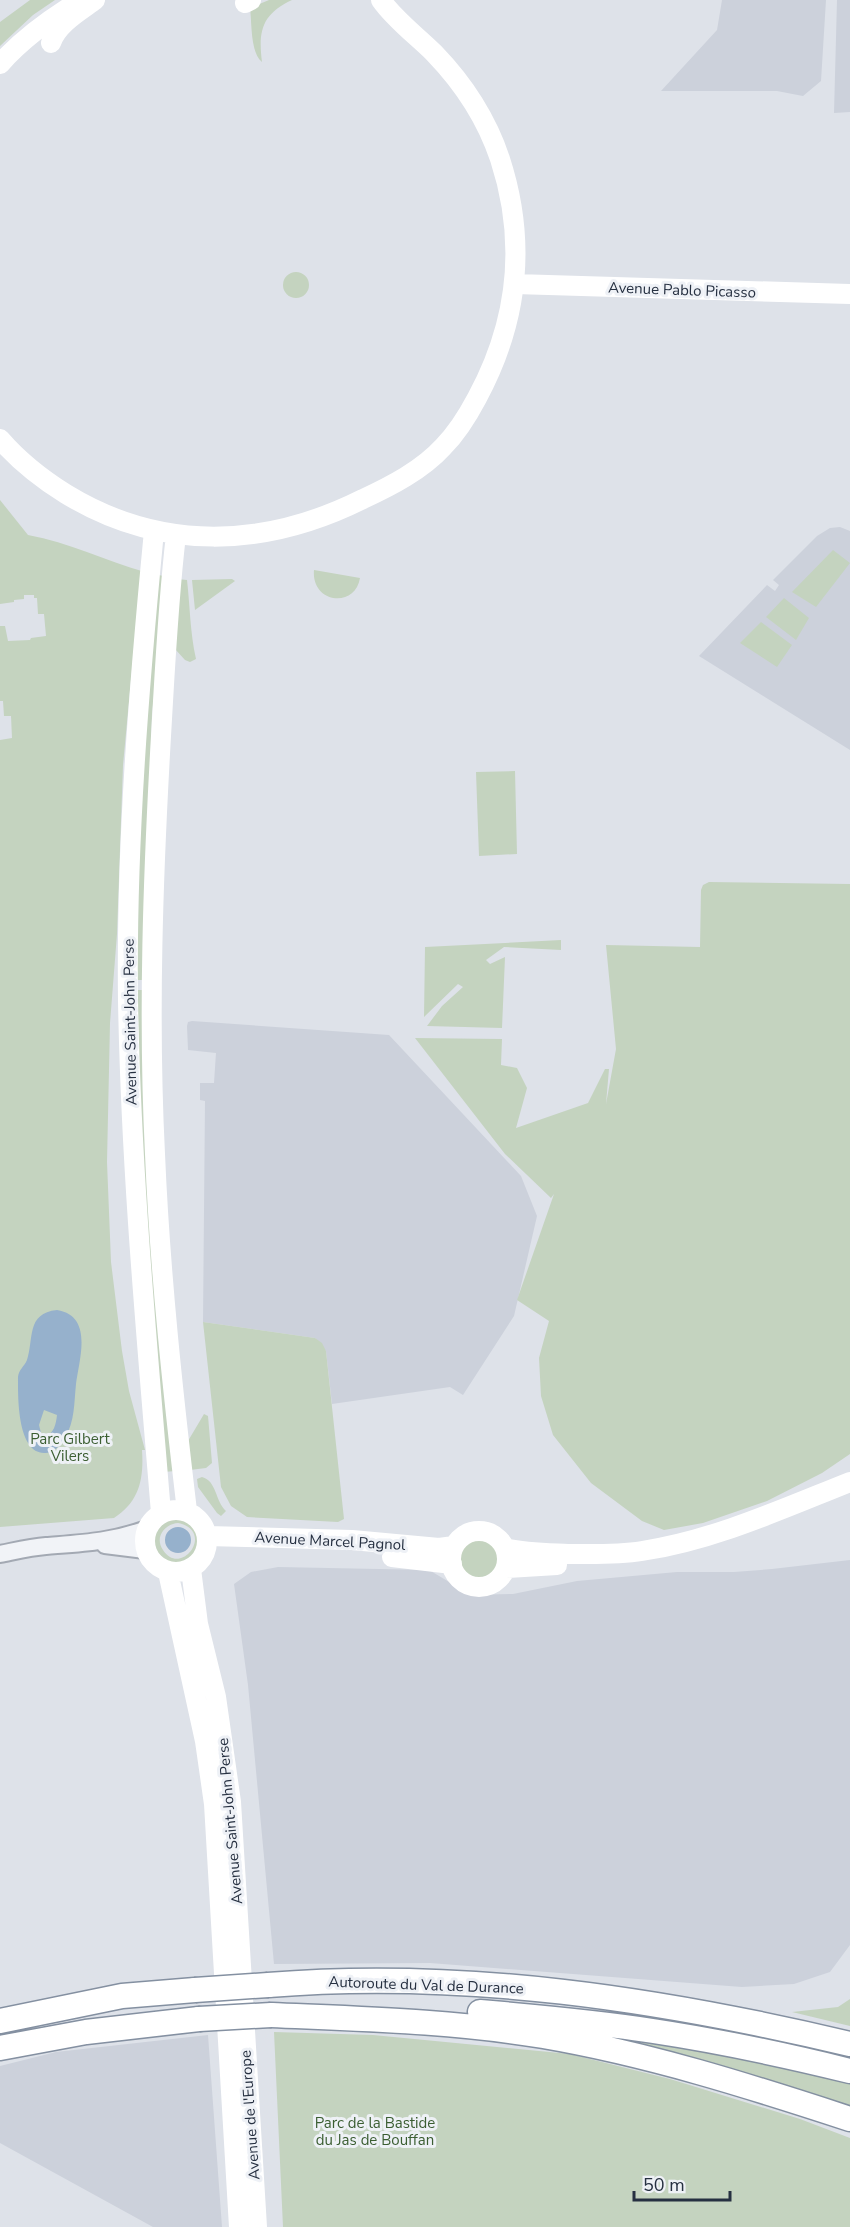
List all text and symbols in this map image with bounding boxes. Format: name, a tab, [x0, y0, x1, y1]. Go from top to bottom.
street label: Avenue Pablo Picasso	[608, 277, 756, 303]
street label: Avenue Saint-John Perse	[119, 938, 141, 1106]
park label: Parc Gilbert Vilers	[30, 1429, 111, 1466]
street label: Avenue Marcel Pagnol	[254, 1527, 407, 1555]
street label: Avenue Saint-John Perse	[213, 1737, 247, 1905]
street label: Autoroute du Val de Durance	[328, 1972, 524, 1998]
street label: Avenue de l'Europe	[235, 2049, 265, 2181]
park label: Parc de la Bastide du Jas de Bouffan	[315, 2113, 435, 2150]
scale bar	[634, 2164, 730, 2202]
text: 50 m	[643, 2173, 685, 2197]

